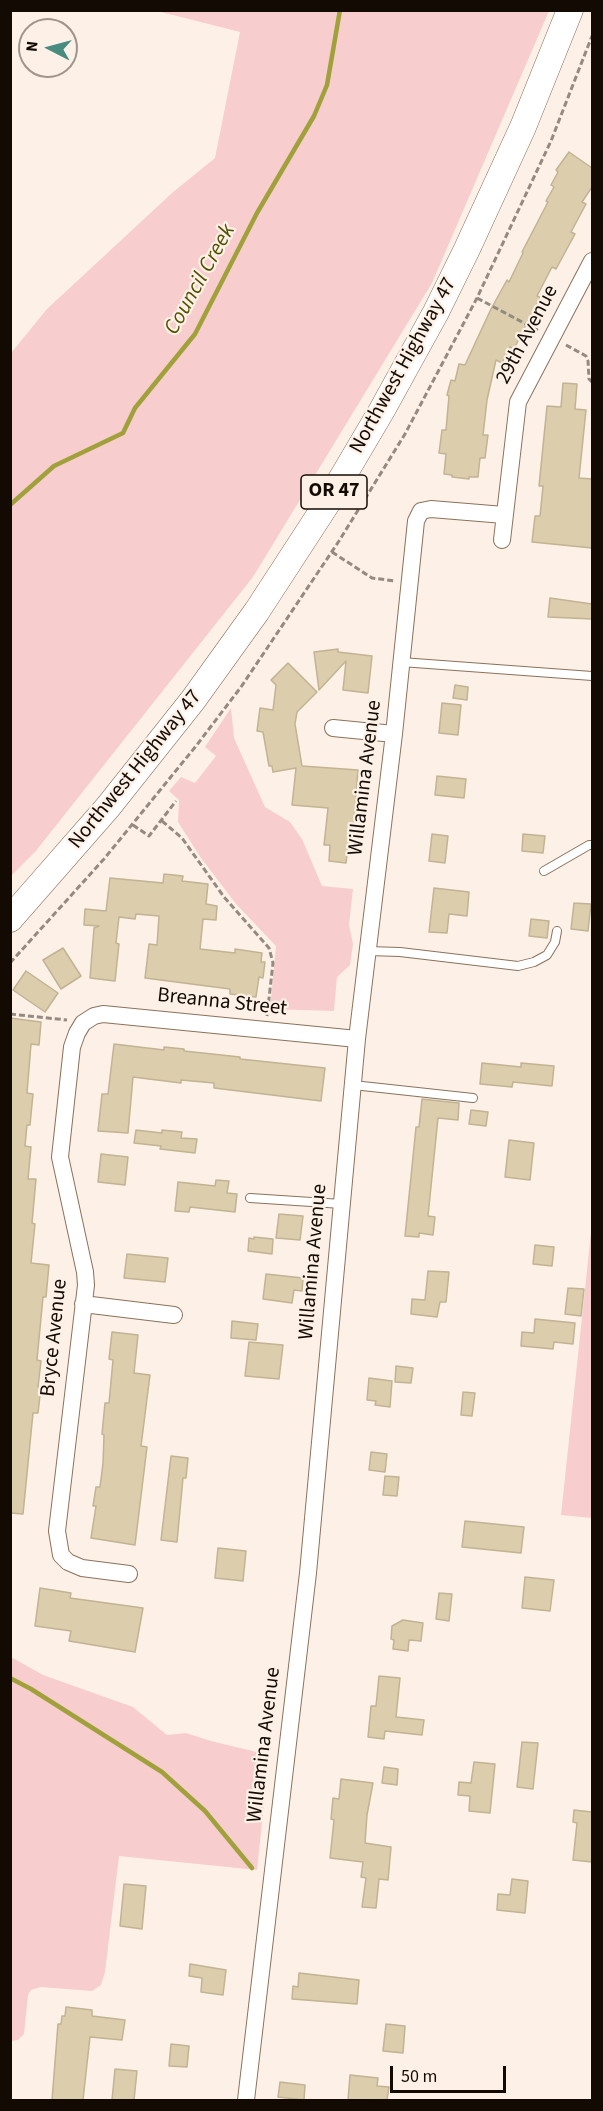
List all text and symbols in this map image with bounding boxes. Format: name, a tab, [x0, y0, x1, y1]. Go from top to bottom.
north arrow	[18, 18, 78, 78]
text: N	[21, 40, 44, 53]
water label: Council Creek	[160, 220, 242, 340]
street label: Northwest Highway 47	[345, 274, 463, 458]
street label: 29th Avenue	[491, 281, 565, 389]
road number: OR 47	[301, 475, 367, 509]
street label: Northwest Highway 47	[64, 685, 208, 855]
street label: Willamina Avenue	[344, 699, 388, 857]
street label: Breanna Street	[156, 984, 288, 1022]
street label: Willamina Avenue	[295, 1183, 333, 1341]
street label: Bryce Avenue	[36, 1278, 74, 1398]
street label: Willamina Avenue	[243, 1666, 287, 1824]
scale bar	[393, 2054, 508, 2092]
text: 50 m	[401, 2064, 437, 2089]

